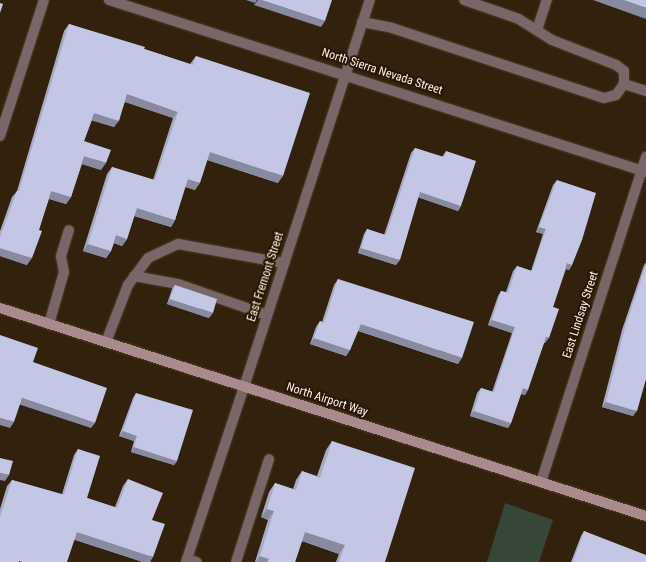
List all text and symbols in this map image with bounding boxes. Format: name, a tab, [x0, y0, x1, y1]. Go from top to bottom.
street label: North Sierra Nevada Street	[320, 46, 444, 98]
street label: East Fremont Street	[245, 230, 287, 324]
street label: East Lindsay Street	[560, 270, 602, 360]
street label: North Airport Way	[285, 380, 369, 420]

